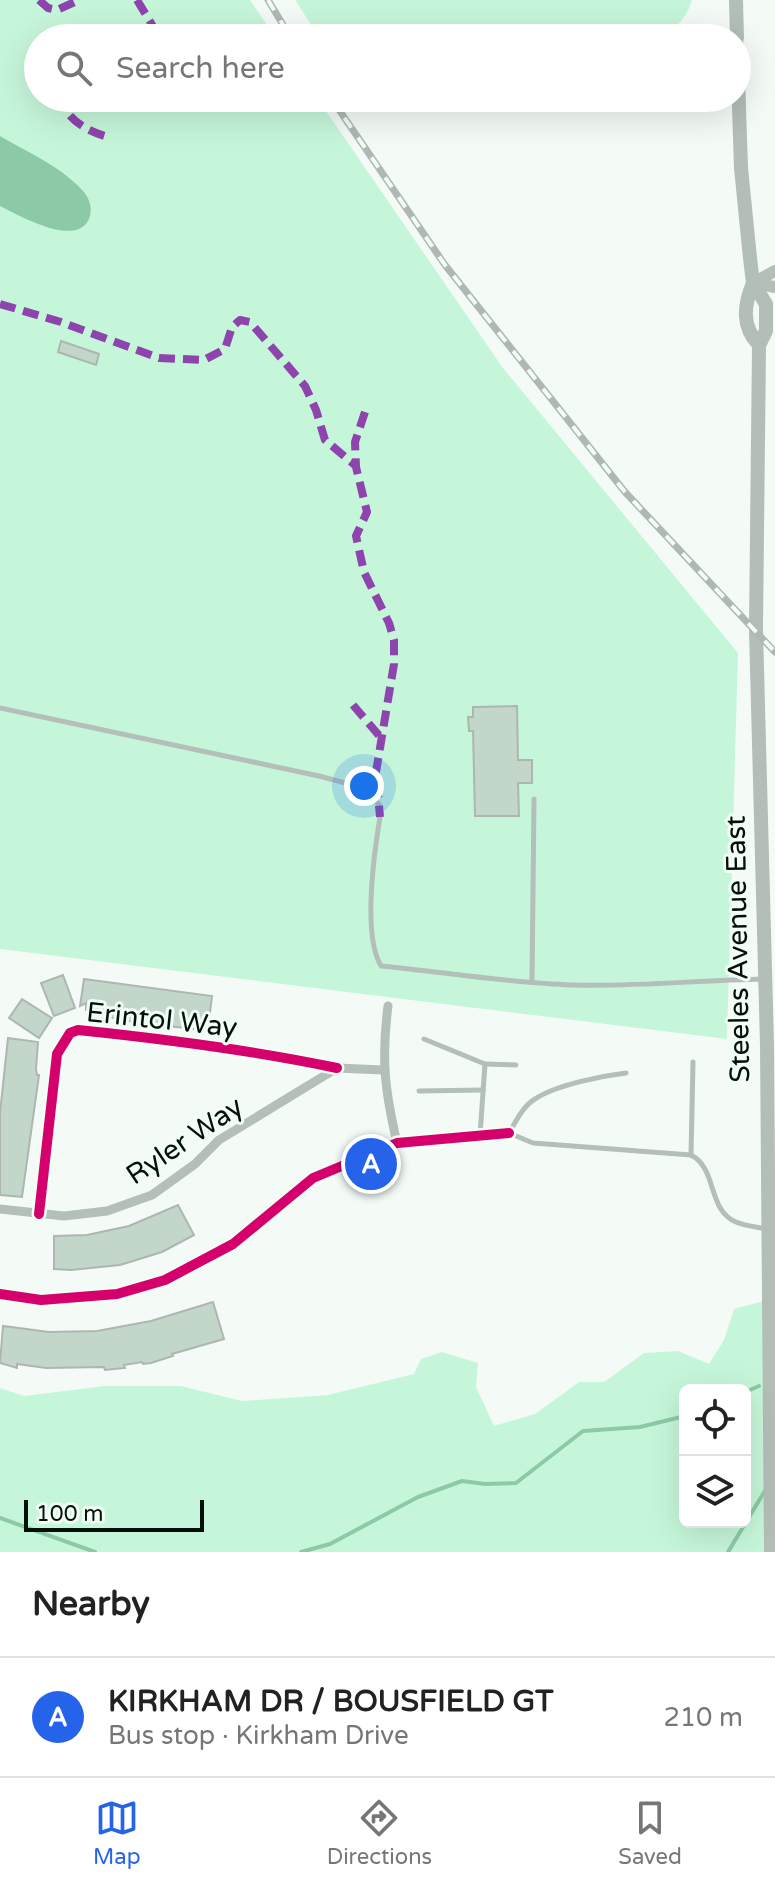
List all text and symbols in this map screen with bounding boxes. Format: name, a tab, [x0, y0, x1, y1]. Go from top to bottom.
search box	[24, 24, 751, 112]
icon: search	[52, 46, 96, 90]
text: Search here	[116, 50, 285, 87]
your location	[344, 766, 384, 806]
street label: Steeles Avenue East	[719, 815, 757, 1083]
street label: Erintol Way	[85, 995, 239, 1045]
street label: Ryler Way	[120, 1089, 249, 1192]
pin: A	[345, 1134, 397, 1194]
map controls	[679, 1384, 751, 1528]
button: locate	[679, 1384, 751, 1456]
button: layers	[679, 1456, 751, 1528]
scale bar	[24, 1496, 204, 1532]
text: 100 m	[36, 1501, 103, 1527]
text: Nearby	[32, 1584, 150, 1625]
text: KIRKHAM DR / BOUSFIELD GT	[108, 1683, 554, 1720]
text: A	[48, 1702, 68, 1733]
text: 210 m	[663, 1702, 743, 1733]
text: Bus stop · Kirkham Drive	[108, 1720, 409, 1751]
tab: Map	[93, 1796, 141, 1870]
tab: Directions	[327, 1796, 432, 1870]
tab: Saved	[618, 1796, 682, 1870]

